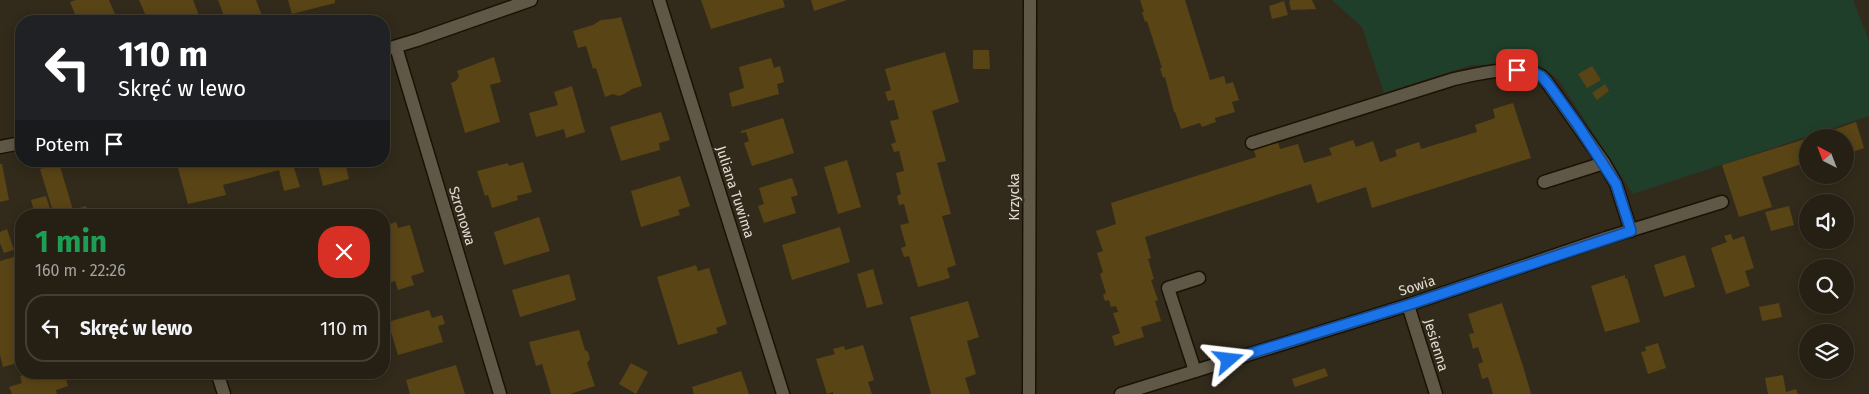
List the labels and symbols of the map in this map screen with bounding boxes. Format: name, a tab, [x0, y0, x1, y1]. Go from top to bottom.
pin	[1496, 49, 1538, 91]
north arrow	[1799, 129, 1854, 184]
street label: Juliana Tuwima	[712, 144, 758, 240]
street label: Krzycka	[1006, 173, 1023, 221]
street label: Szronowa	[445, 185, 479, 247]
street label: Sowia	[1397, 272, 1437, 300]
street label: Jesienna	[1420, 317, 1452, 373]
position arrow	[1202, 333, 1254, 385]

